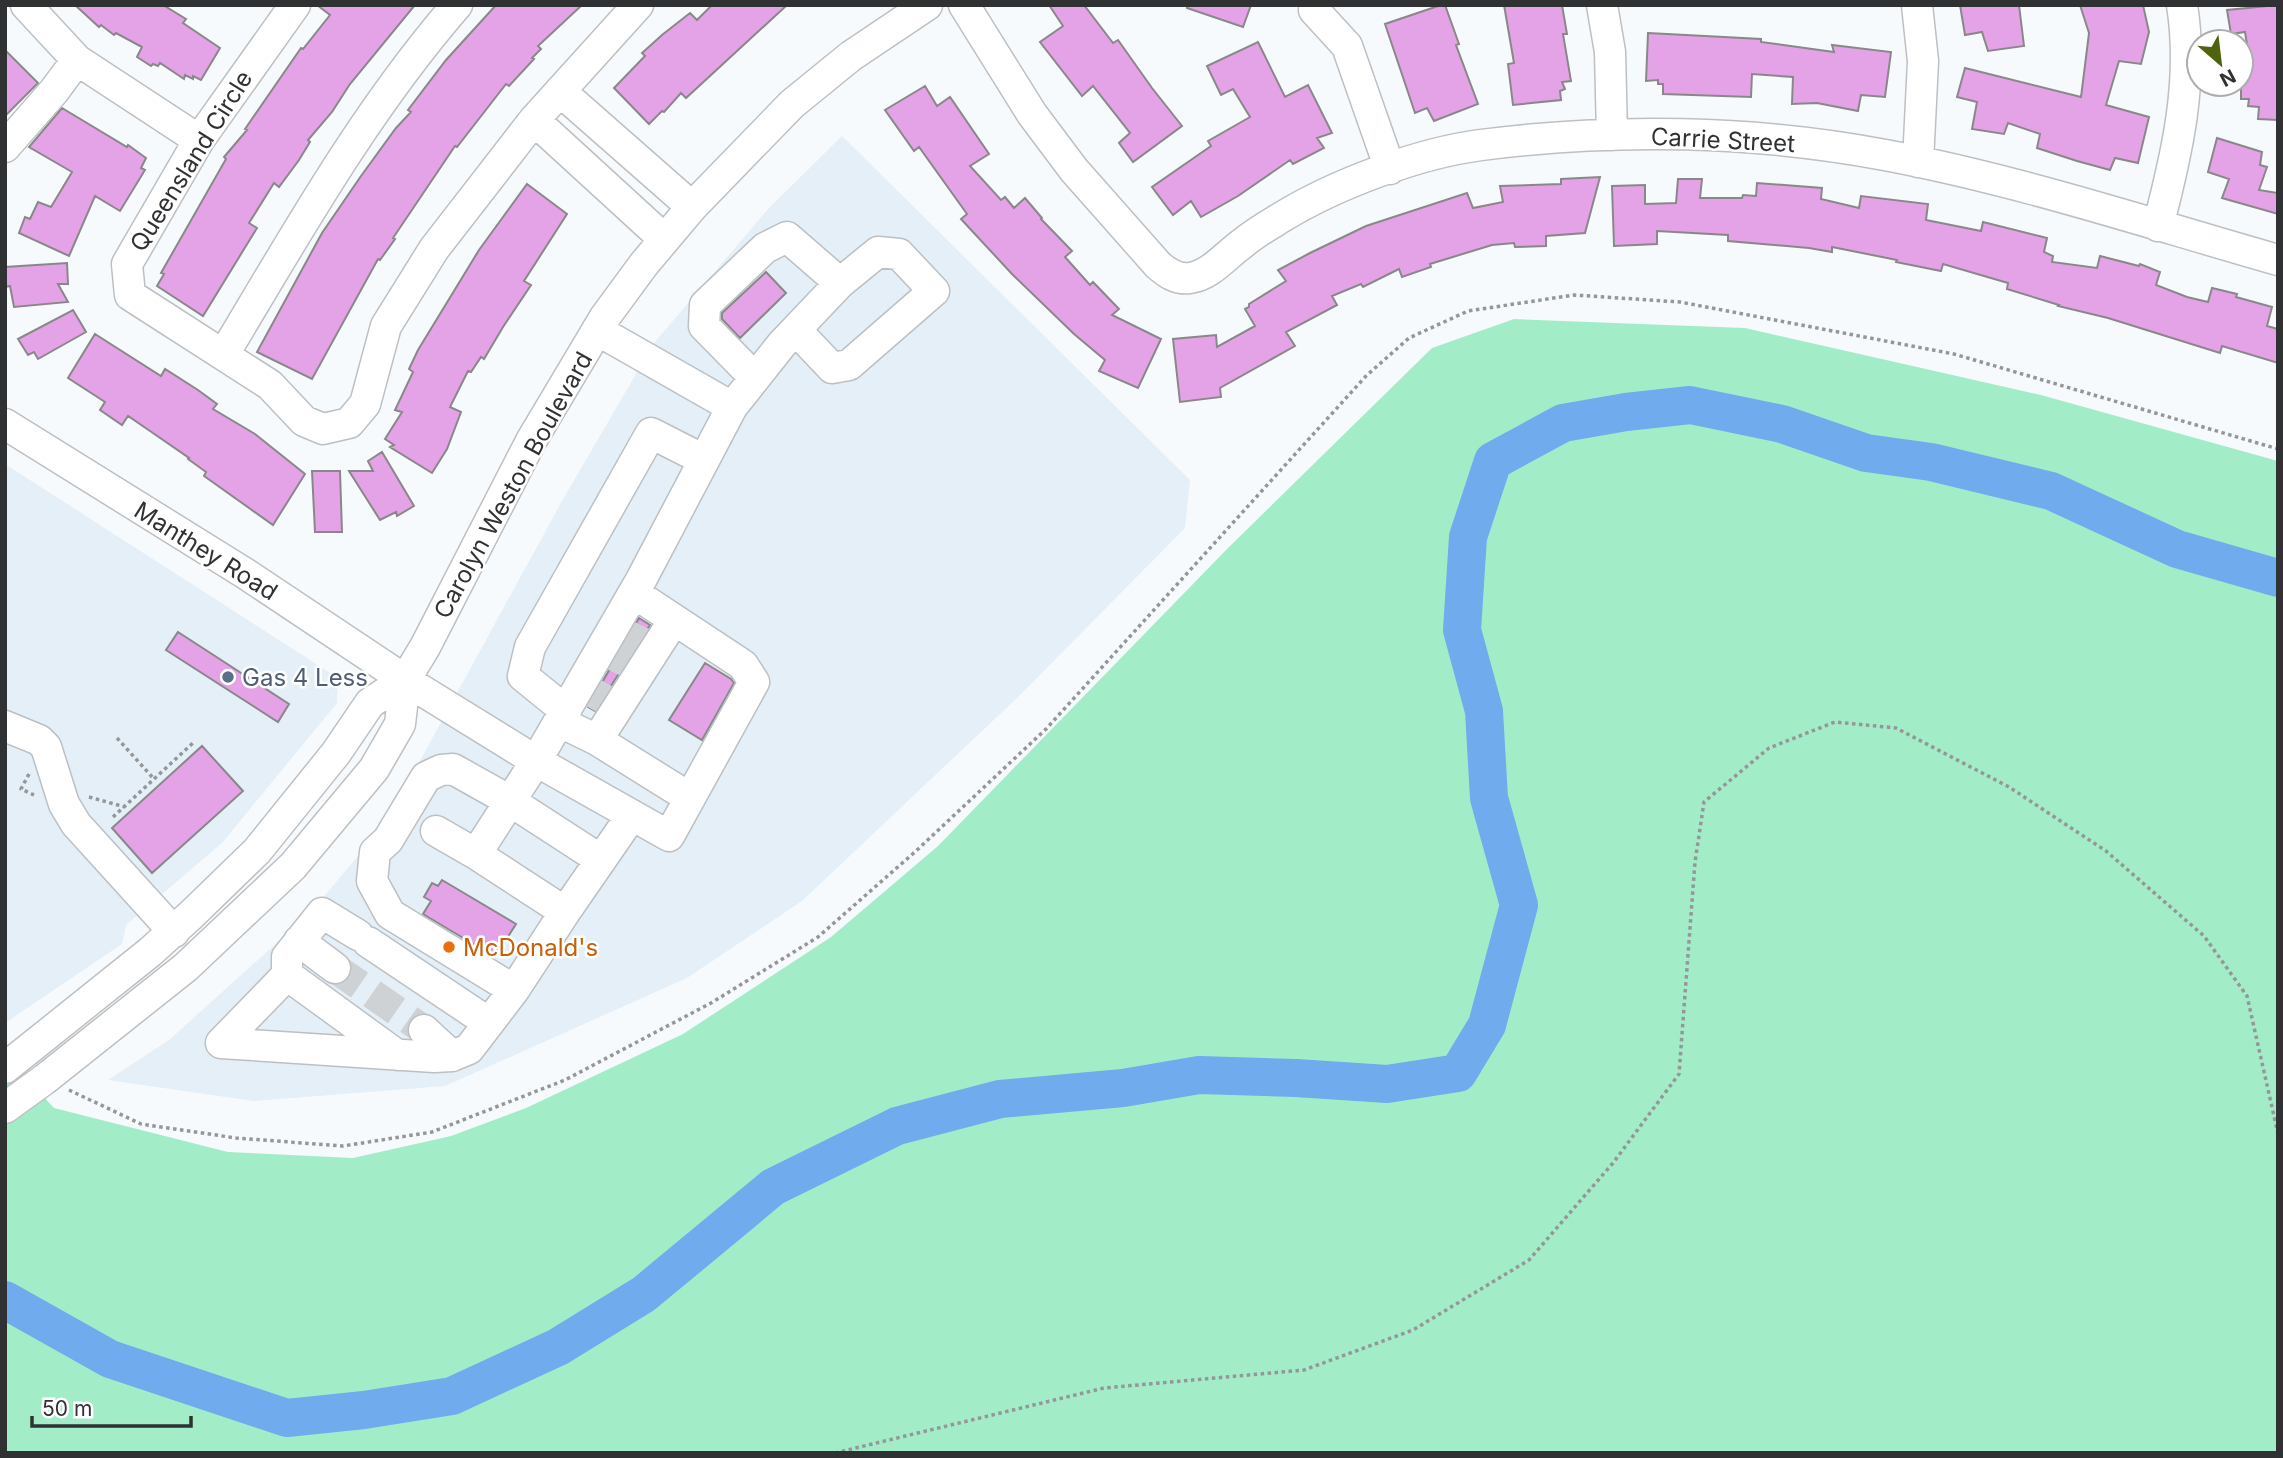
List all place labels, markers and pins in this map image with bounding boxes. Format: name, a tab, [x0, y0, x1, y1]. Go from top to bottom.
place label: Gas 4 Less	[242, 663, 368, 692]
marker: Gas 4 Less	[220, 669, 236, 685]
place label: McDonald's	[463, 933, 598, 962]
marker: McDonald's	[441, 939, 457, 955]

